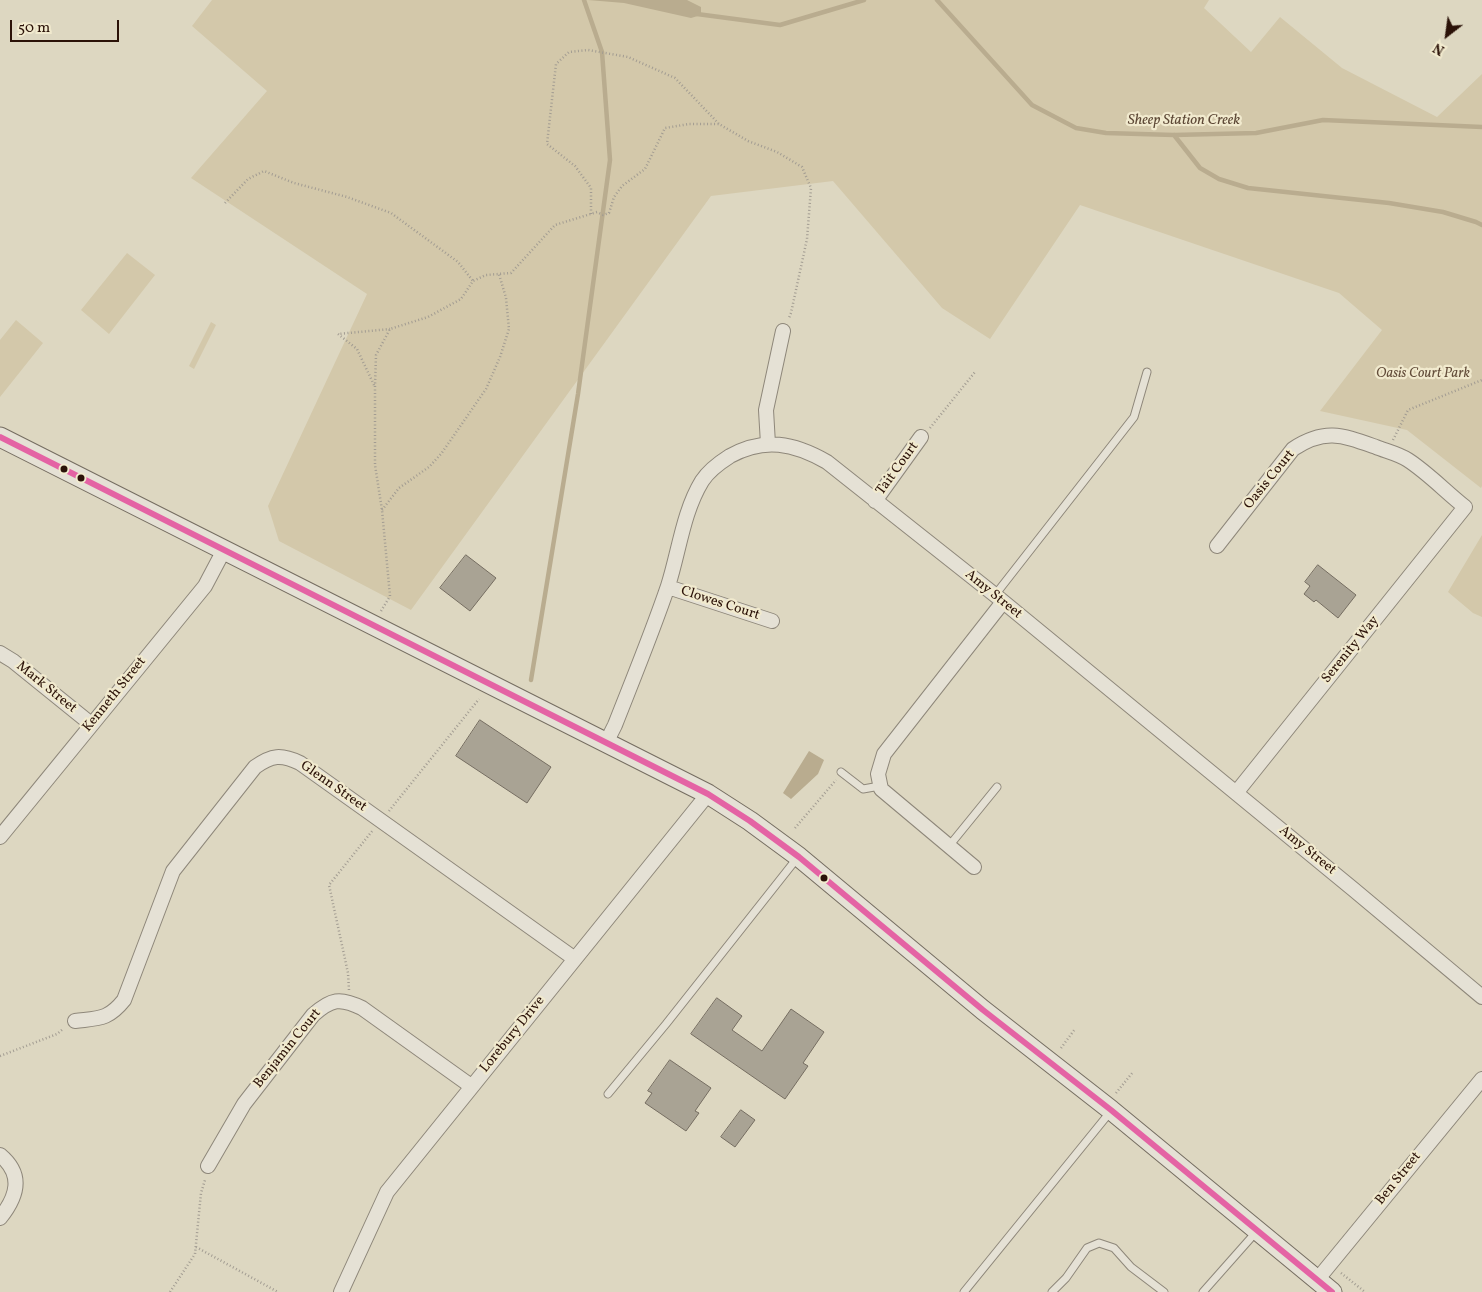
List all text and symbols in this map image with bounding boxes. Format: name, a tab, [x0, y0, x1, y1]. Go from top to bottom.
scale bar	[12, 10, 121, 42]
north arrow	[1422, 10, 1472, 60]
text: 50 m	[18, 18, 50, 39]
text: N	[1430, 38, 1448, 59]
water label: Sheep Station Creek	[1128, 112, 1240, 130]
park label: Oasis Court Park	[1376, 366, 1470, 382]
street label: Tait Court	[873, 439, 923, 499]
street label: Oasis Court	[1241, 447, 1299, 513]
unlabelled marker	[59, 464, 69, 474]
unlabelled marker	[76, 473, 86, 483]
street label: Amy Street	[961, 567, 1025, 623]
street label: Clowes Court	[678, 583, 762, 625]
street label: Serenity Way	[1319, 613, 1383, 687]
street label: Kenneth Street	[80, 654, 150, 736]
street label: Mark Street	[12, 659, 80, 717]
street label: Glenn Street	[297, 758, 369, 816]
street label: Amy Street	[1275, 823, 1339, 879]
unlabelled marker	[819, 873, 829, 883]
street label: Lorebury Drive	[477, 993, 549, 1077]
street label: Benjamin Court	[251, 1006, 325, 1092]
street label: Ben Street	[1373, 1149, 1425, 1209]

